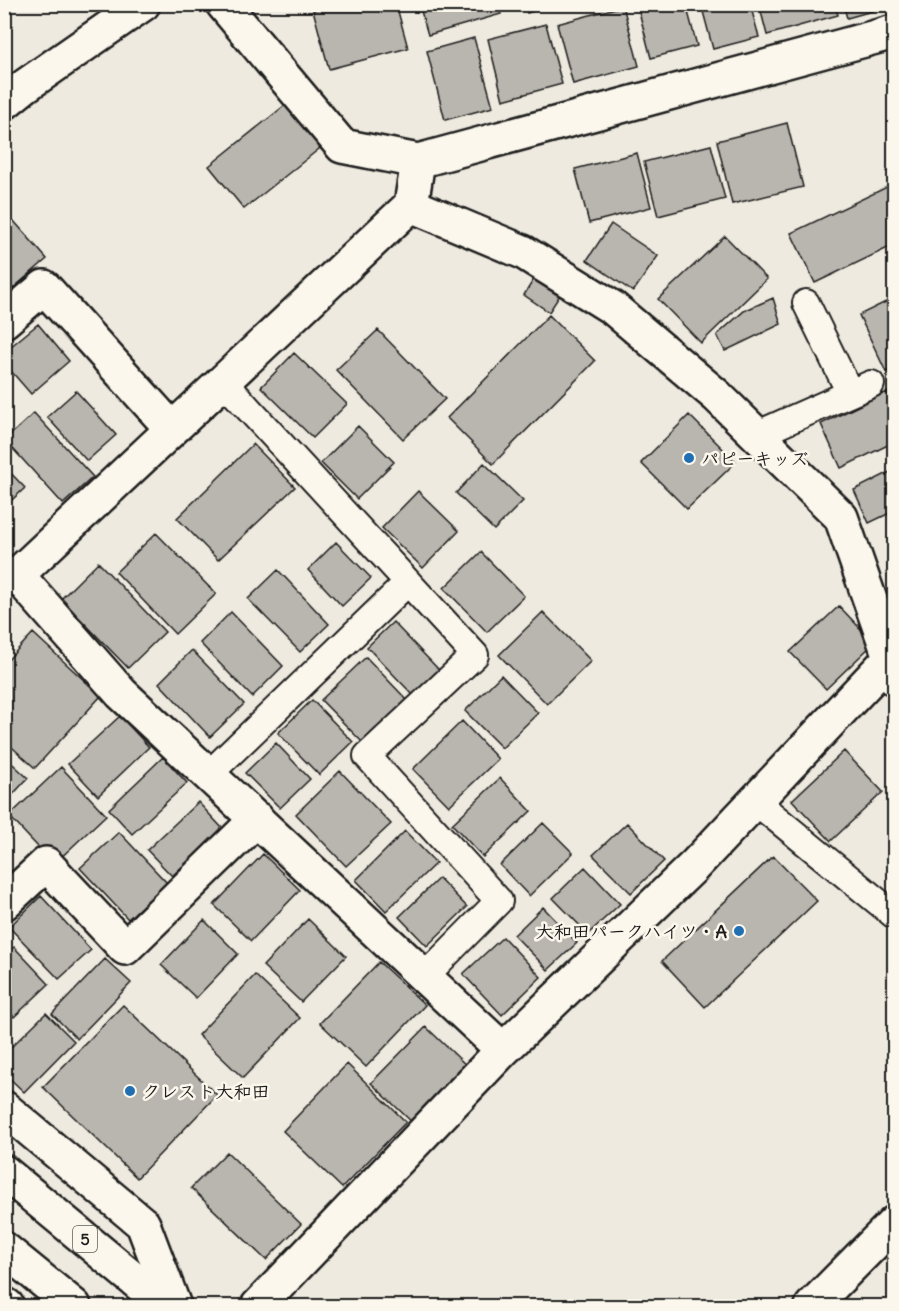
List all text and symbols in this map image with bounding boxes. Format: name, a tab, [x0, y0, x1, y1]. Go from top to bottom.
place label: パピーキッズ	[701, 447, 808, 470]
marker: パピーキッズ	[682, 451, 696, 465]
place label: 大和田パークハイツ・A	[536, 920, 727, 943]
marker: 大和田パークハイツ・A	[732, 924, 746, 938]
place label: クレスト大和田	[142, 1080, 269, 1103]
marker: クレスト大和田	[123, 1084, 137, 1098]
road number: 5	[73, 1226, 97, 1252]

